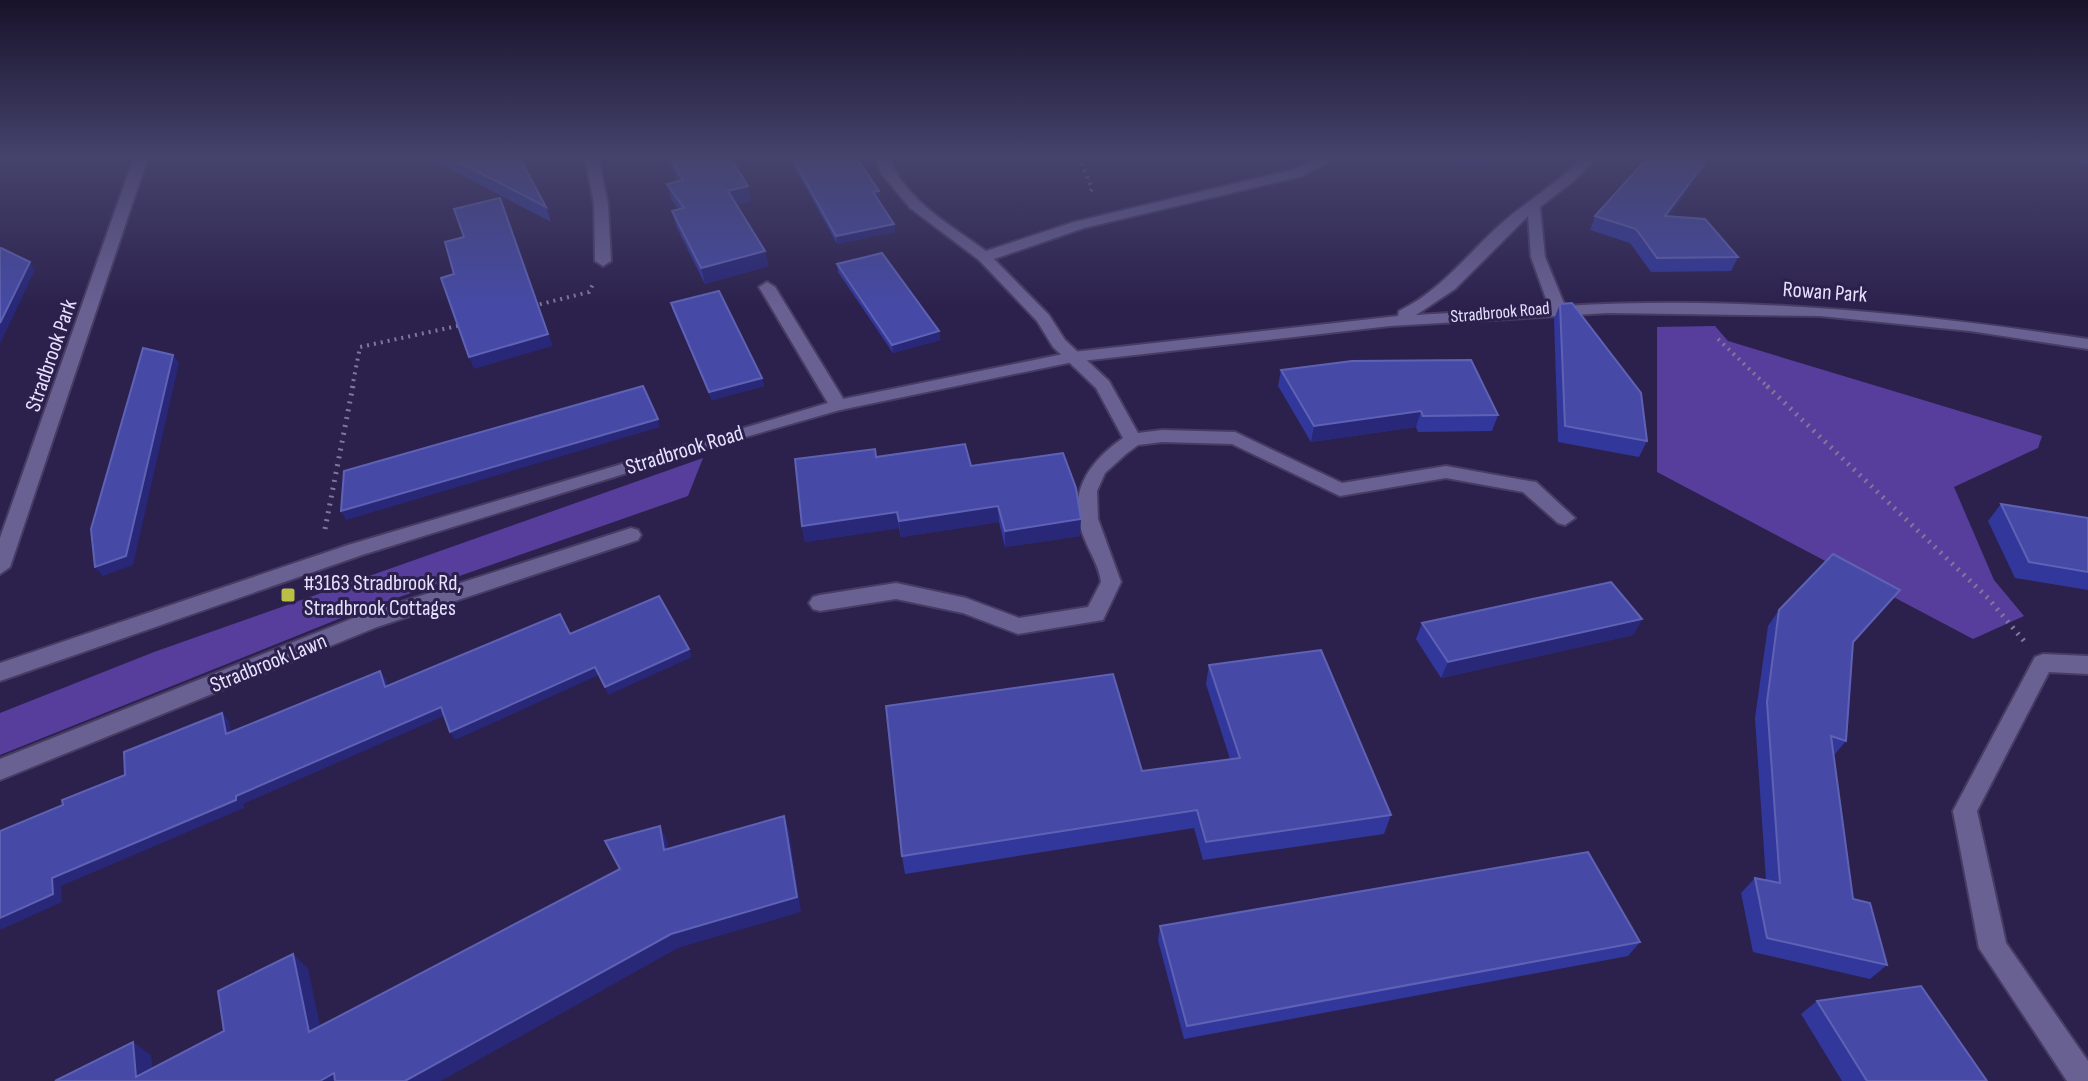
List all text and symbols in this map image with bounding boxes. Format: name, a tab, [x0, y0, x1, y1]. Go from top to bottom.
street label: Rowan Park	[1782, 276, 1869, 309]
street label: Stradbrook Park	[20, 295, 83, 415]
street label: Stradbrook Road	[1450, 298, 1551, 327]
street label: Stradbrook Road	[622, 420, 747, 481]
place label: #3163 Stradbrook Rd, Stradbrook Cottages	[304, 570, 462, 622]
marker: #3163 Stradbrook Rd, Stradbrook Cottages	[279, 586, 297, 604]
street label: Stradbrook Lawn	[206, 628, 331, 699]

